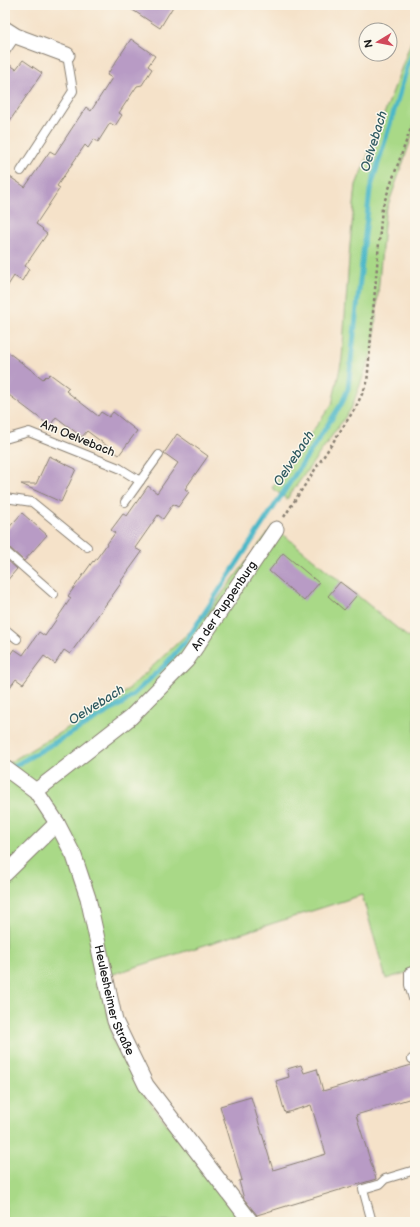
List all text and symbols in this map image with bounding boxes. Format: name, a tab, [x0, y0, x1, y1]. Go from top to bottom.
north arrow	[358, 22, 398, 62]
text: N	[362, 38, 376, 49]
water label: Oelvebach	[357, 109, 391, 174]
street label: Am Oelvebach	[39, 417, 117, 460]
water label: Oelvebach	[270, 428, 318, 489]
street label: An der Puppenburg	[188, 558, 260, 654]
water label: Oelvebach	[66, 681, 127, 728]
street label: Heulesheimer Straße	[91, 944, 138, 1058]

